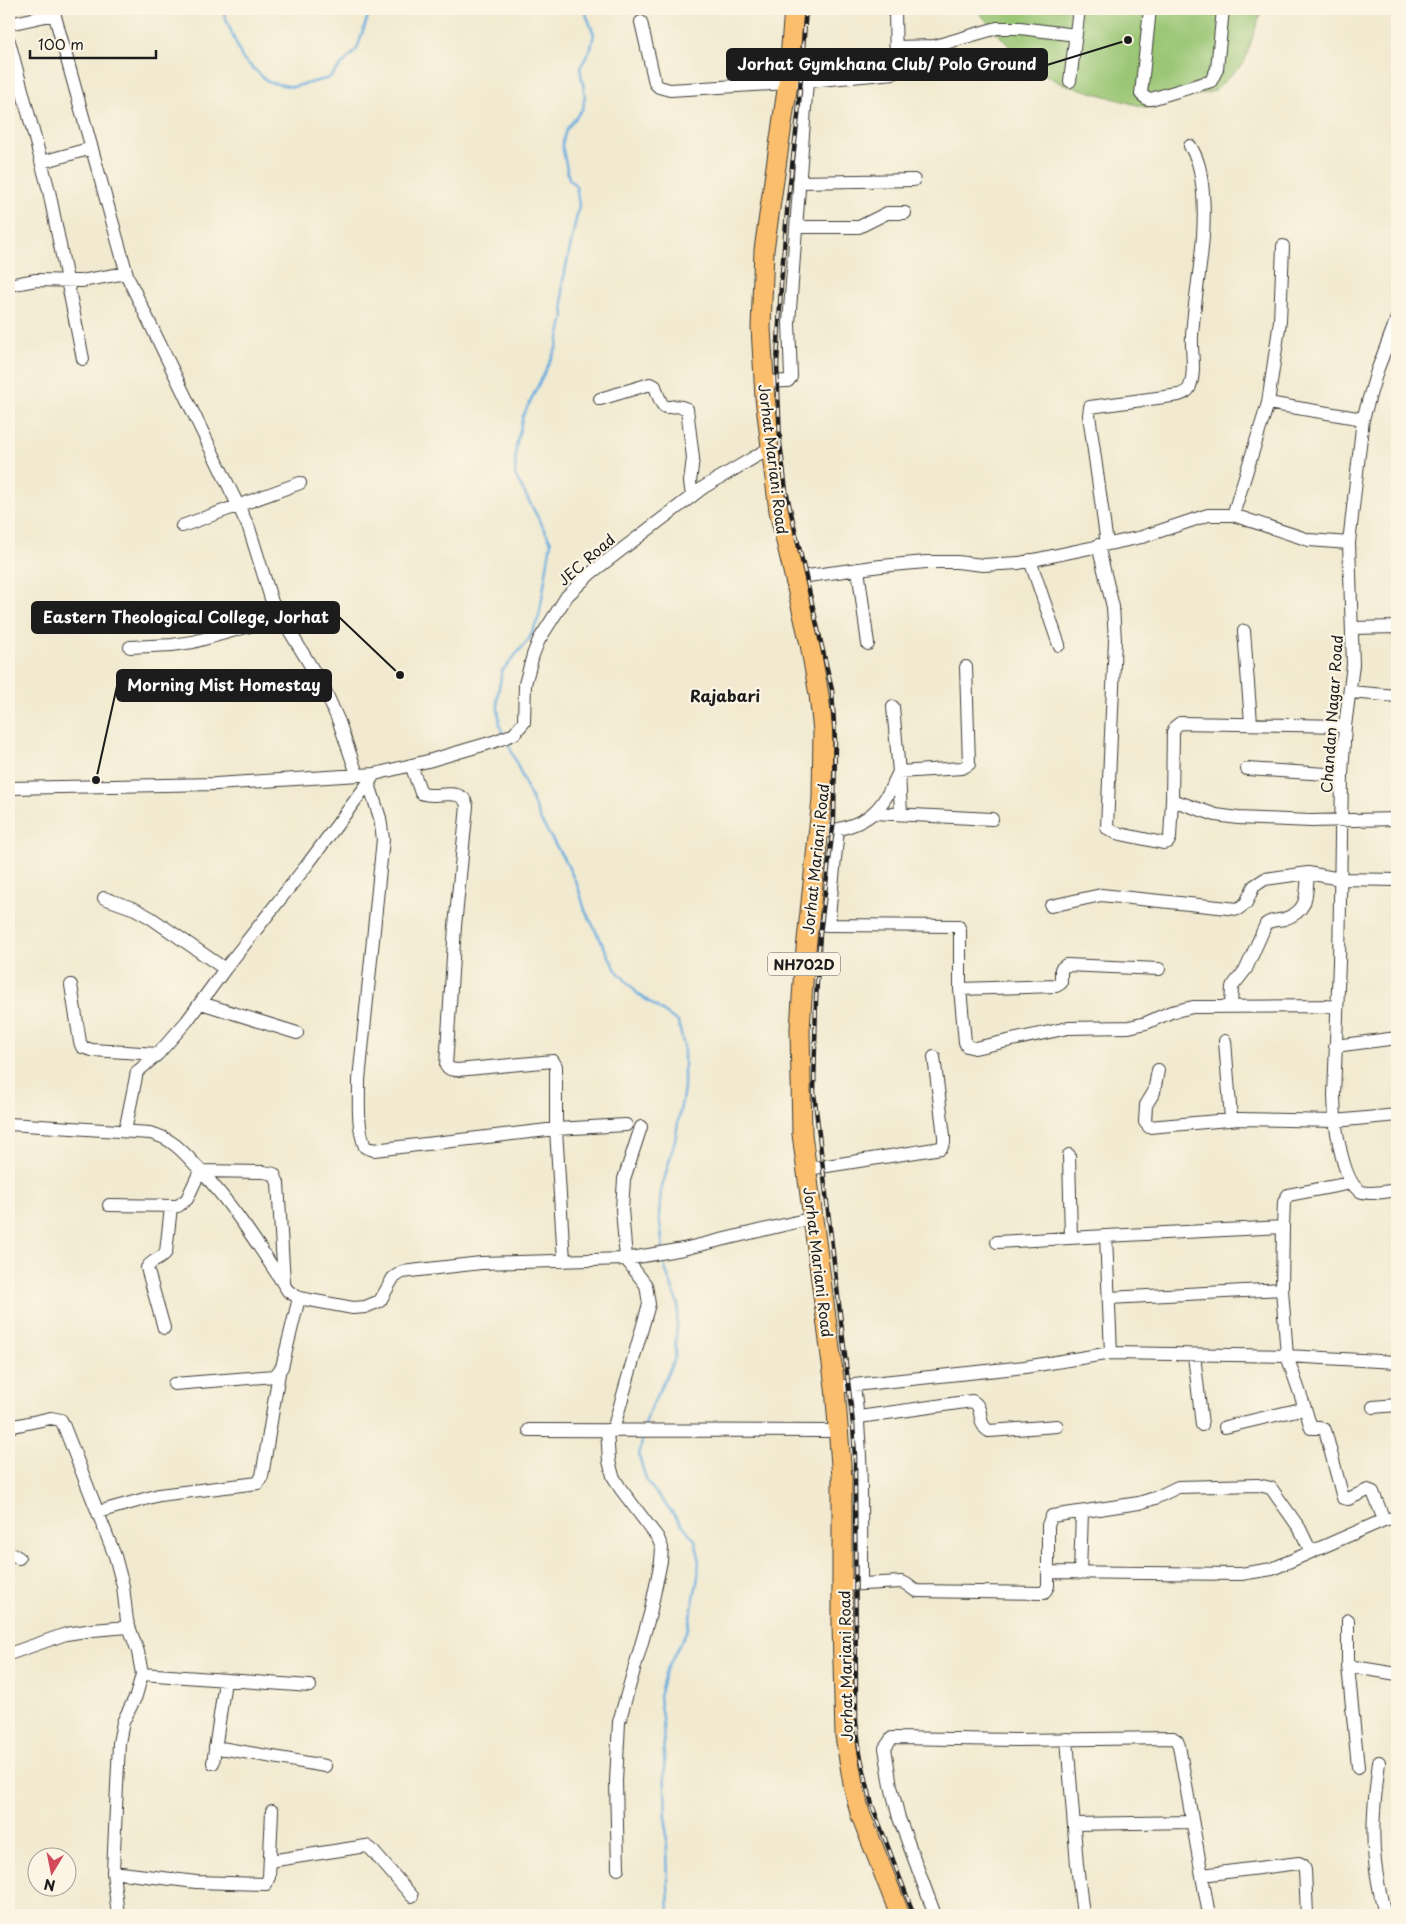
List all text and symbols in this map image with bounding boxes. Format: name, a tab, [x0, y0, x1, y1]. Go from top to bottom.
scale bar	[30, 28, 156, 60]
text: 100 m	[38, 32, 84, 55]
callout: Jorhat Gymkhana Club/ Polo Ground	[727, 49, 1047, 80]
text: Jorhat Gymkhana Club/ Polo Ground	[738, 51, 1037, 75]
street label: Jorhat Mariani Road	[753, 382, 795, 536]
street label: JEC Road	[552, 528, 620, 590]
callout: Eastern Theological College, Jorhat	[32, 602, 339, 633]
text: Eastern Theological College, Jorhat	[43, 604, 329, 628]
street label: Chandan Nagar Road	[1314, 634, 1348, 794]
callout: Morning Mist Homestay	[117, 670, 331, 701]
text: Morning Mist Homestay	[127, 672, 321, 696]
district label: Rajabari	[690, 683, 760, 707]
street label: Jorhat Mariani Road	[796, 783, 834, 935]
road number: NH702D	[768, 952, 840, 976]
street label: Jorhat Mariani Road	[798, 1185, 840, 1339]
street label: Jorhat Mariani Road	[832, 1590, 858, 1742]
north arrow	[28, 1846, 78, 1896]
text: N	[42, 1874, 57, 1897]

